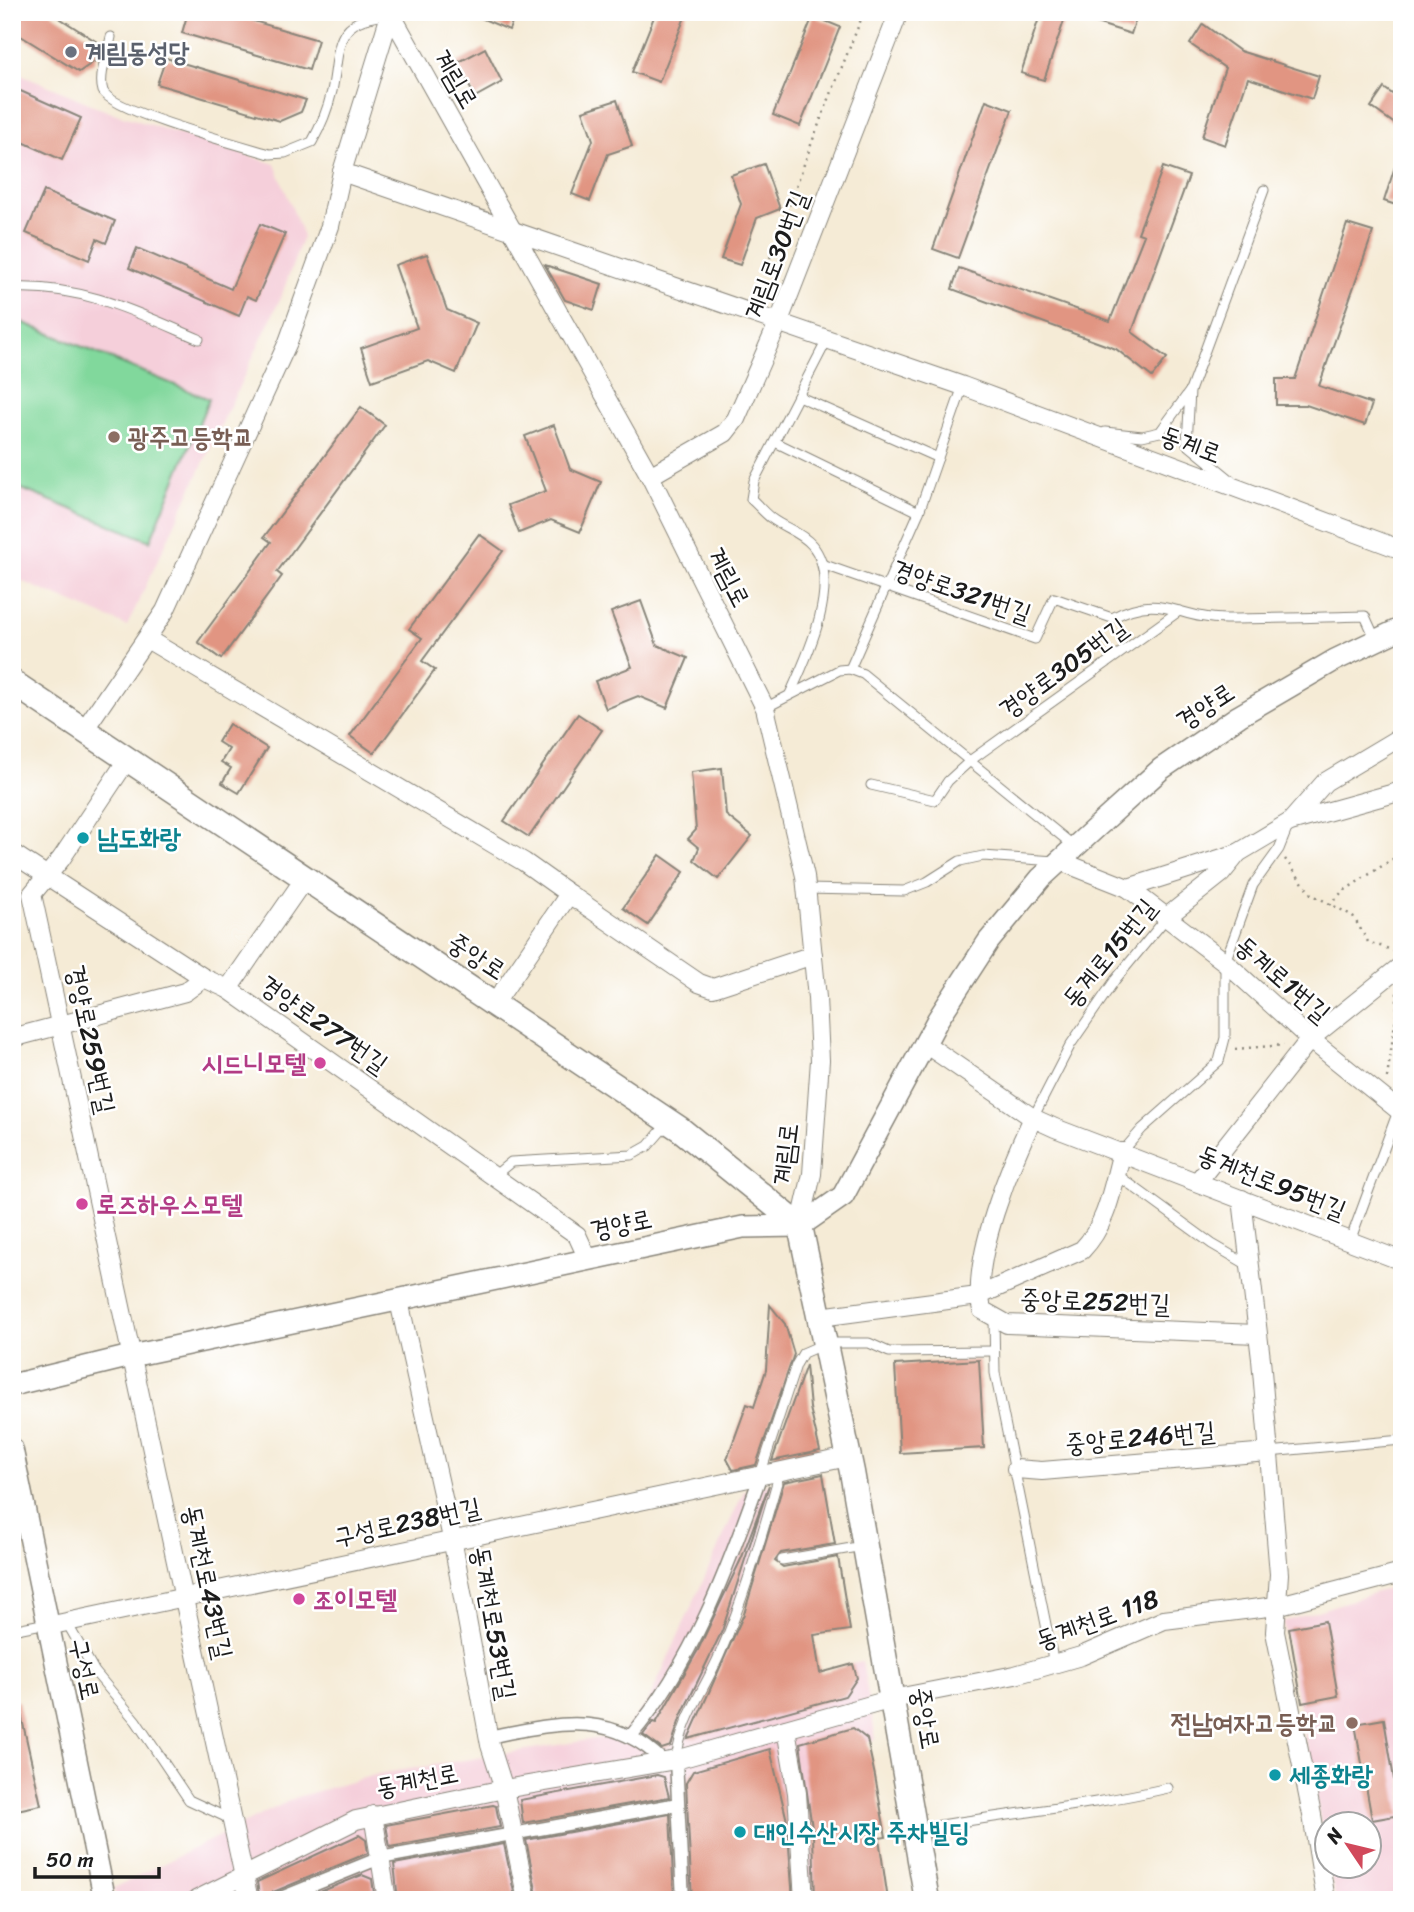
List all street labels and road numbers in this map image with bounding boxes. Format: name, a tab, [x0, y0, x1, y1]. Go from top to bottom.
street label: 계림로	[420, 40, 492, 118]
street label: 계림로30번길	[730, 184, 822, 326]
street label: 동계로	[1154, 412, 1228, 476]
street label: 계림로	[694, 539, 764, 615]
street label: 경양로321번길	[886, 546, 1038, 636]
street label: 경양로305번길	[988, 605, 1138, 731]
street label: 경양로	[1166, 670, 1244, 742]
street label: 동계로15번길	[1050, 887, 1168, 1019]
street label: 중앙로	[438, 920, 516, 992]
street label: 동계로1번길	[1224, 924, 1342, 1034]
street label: 경양로259번길	[53, 960, 129, 1118]
street label: 경양로277번길	[250, 962, 398, 1086]
street label: 계림로	[758, 1120, 812, 1188]
street label: 동계천로95번길	[1190, 1131, 1354, 1233]
street label: 경양로	[586, 1195, 656, 1253]
street label: 중앙로252번길	[1019, 1275, 1171, 1327]
street label: 중앙로246번길	[1063, 1408, 1217, 1466]
street label: 구성로238번길	[329, 1484, 485, 1560]
street label: 동계천로43번길	[169, 1501, 247, 1663]
street label: 동계천로53번길	[458, 1542, 530, 1704]
street label: 동계천로 118	[1029, 1575, 1166, 1663]
street label: 구성로	[56, 1634, 114, 1704]
street label: 중앙로	[898, 1683, 954, 1753]
street label: 동계천로	[372, 1749, 462, 1811]

